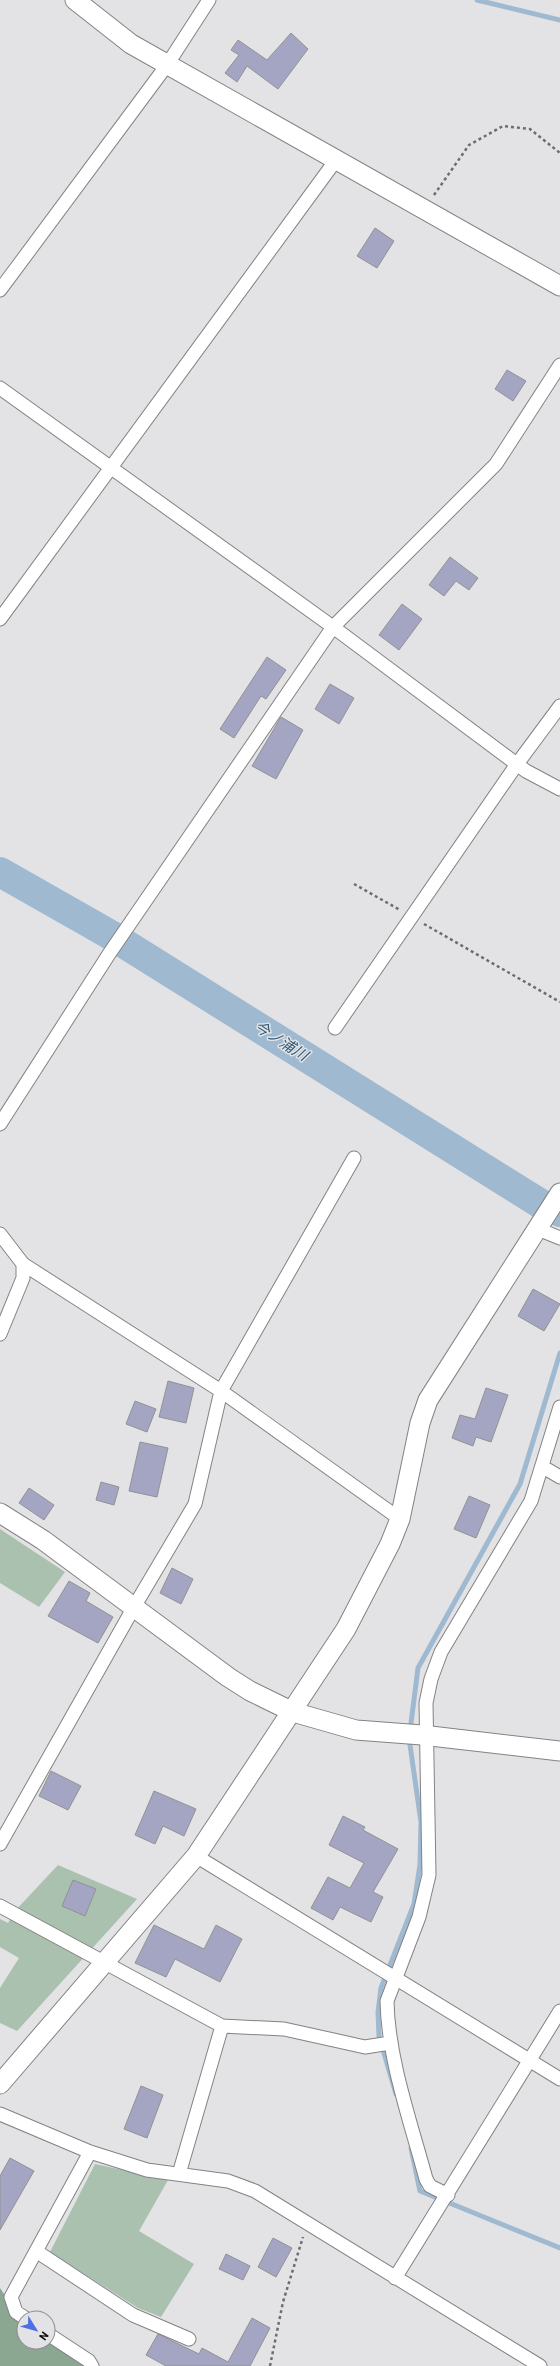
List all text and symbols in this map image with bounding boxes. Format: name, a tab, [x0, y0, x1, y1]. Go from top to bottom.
water label: 今ノ浦川	[251, 1017, 313, 1065]
north arrow	[16, 2310, 56, 2350]
text: N	[37, 2329, 52, 2343]

